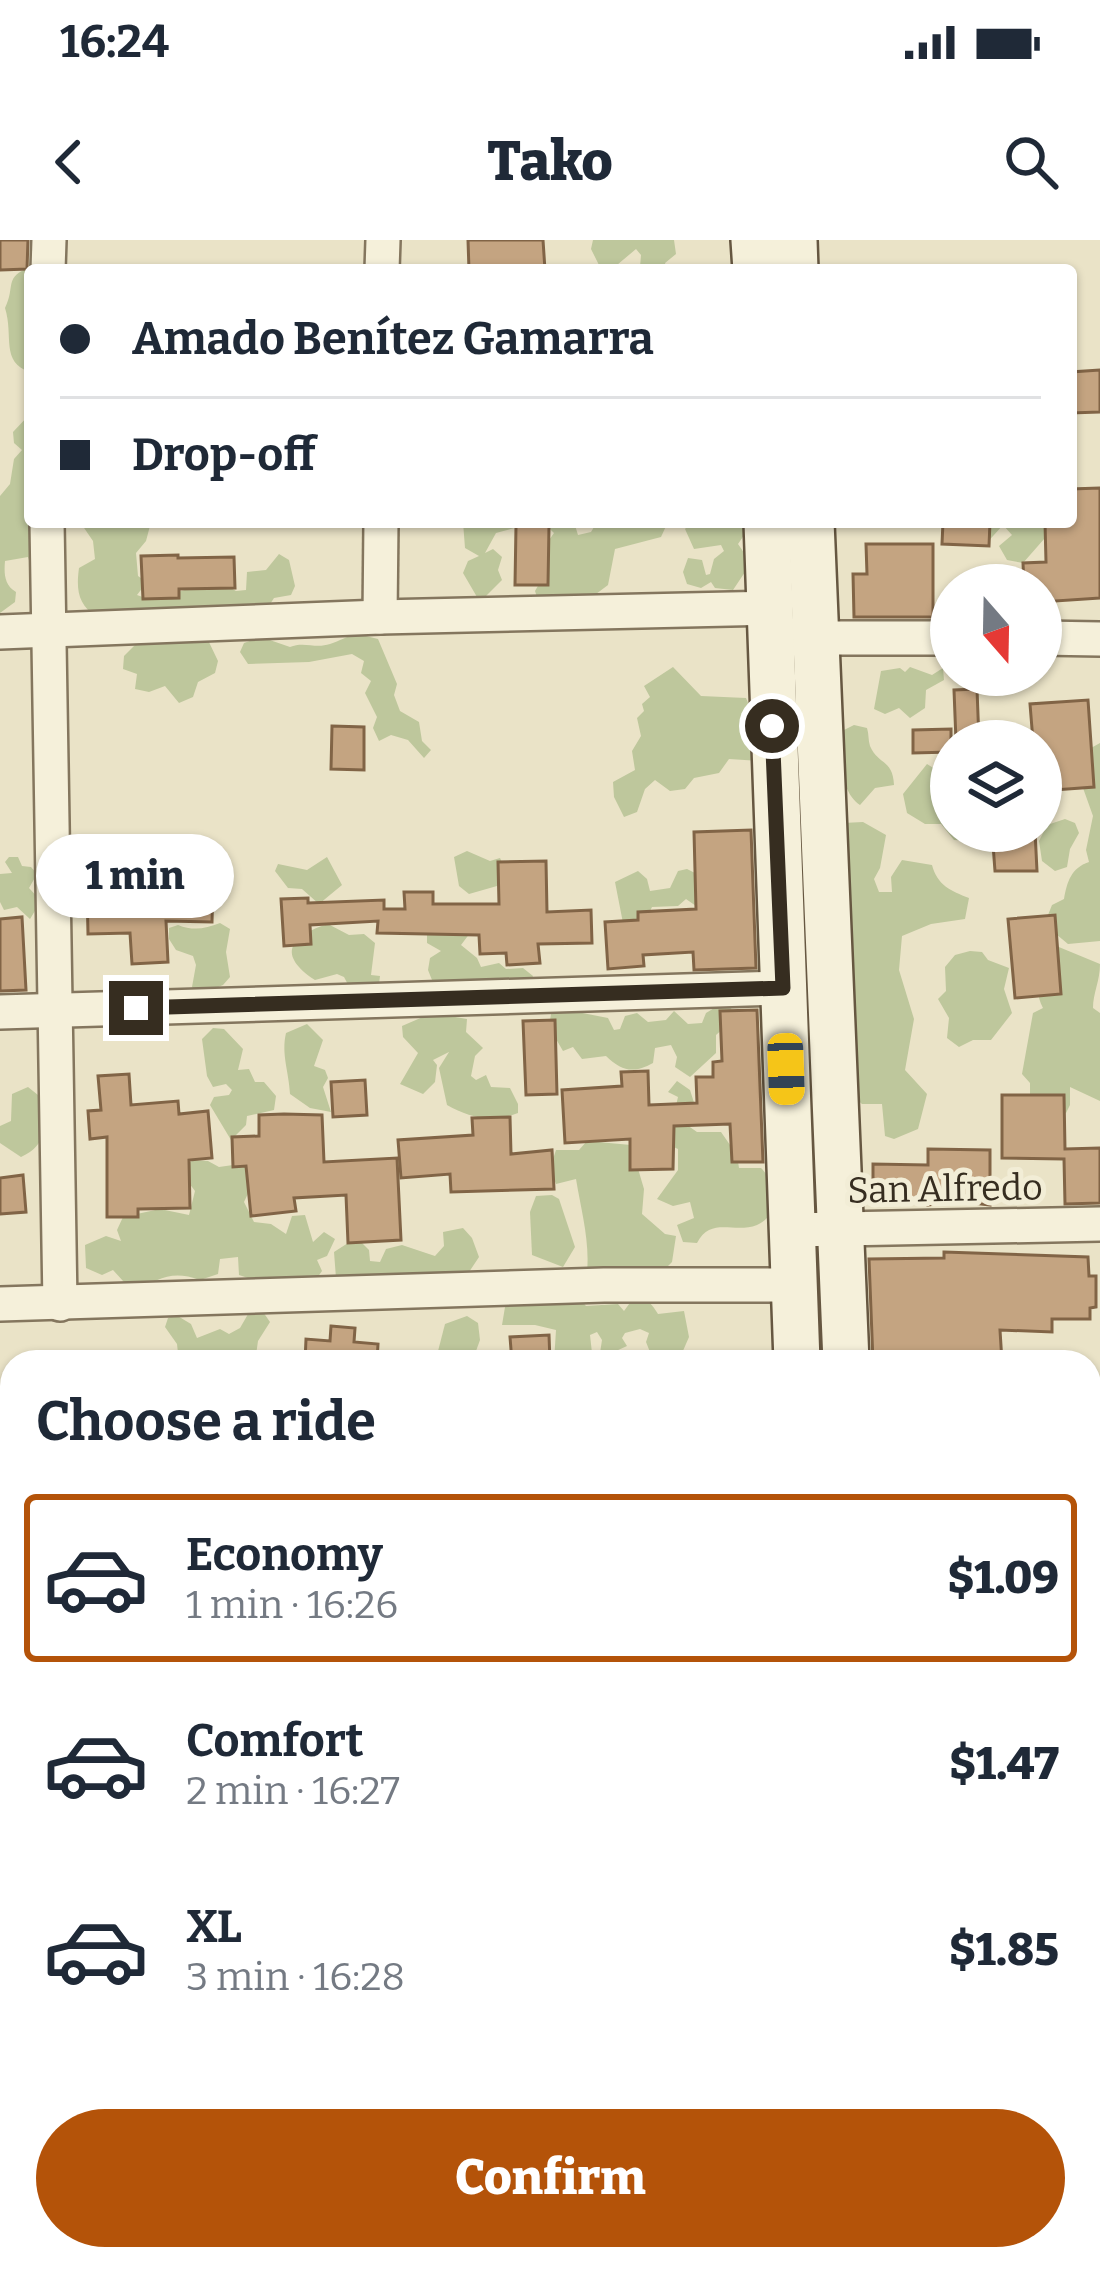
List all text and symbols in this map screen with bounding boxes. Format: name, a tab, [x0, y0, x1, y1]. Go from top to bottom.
text: 16:24	[60, 15, 169, 69]
icon: back	[36, 129, 102, 195]
icon: search	[998, 129, 1064, 195]
text: Tako	[487, 130, 613, 194]
text: Amado Benítez Gamarra	[132, 312, 654, 366]
text: Drop-off	[132, 428, 316, 482]
north arrow	[930, 564, 1062, 696]
map controls	[930, 564, 1062, 852]
route start	[745, 699, 799, 753]
button: layers	[930, 720, 1062, 852]
callout: 1 min	[37, 834, 235, 918]
text: 1 min	[85, 853, 185, 899]
route end	[109, 981, 163, 1035]
car	[767, 1032, 805, 1106]
street label: San Alfredo	[847, 1165, 1043, 1213]
text: Choose a ride	[36, 1390, 376, 1454]
icon: car	[42, 1524, 150, 1632]
text: Economy	[186, 1528, 383, 1582]
text: $1.09	[947, 1551, 1059, 1605]
text: 1 min · 16:26	[186, 1582, 398, 1628]
icon: car	[42, 1710, 150, 1818]
text: Comfort	[186, 1714, 364, 1768]
text: $1.47	[949, 1737, 1059, 1791]
text: 2 min · 16:27	[186, 1768, 400, 1814]
icon: car	[42, 1896, 150, 2004]
text: XL	[186, 1900, 242, 1954]
text: $1.85	[949, 1923, 1059, 1977]
text: 3 min · 16:28	[186, 1954, 405, 2000]
button: Confirm	[36, 2109, 1065, 2247]

